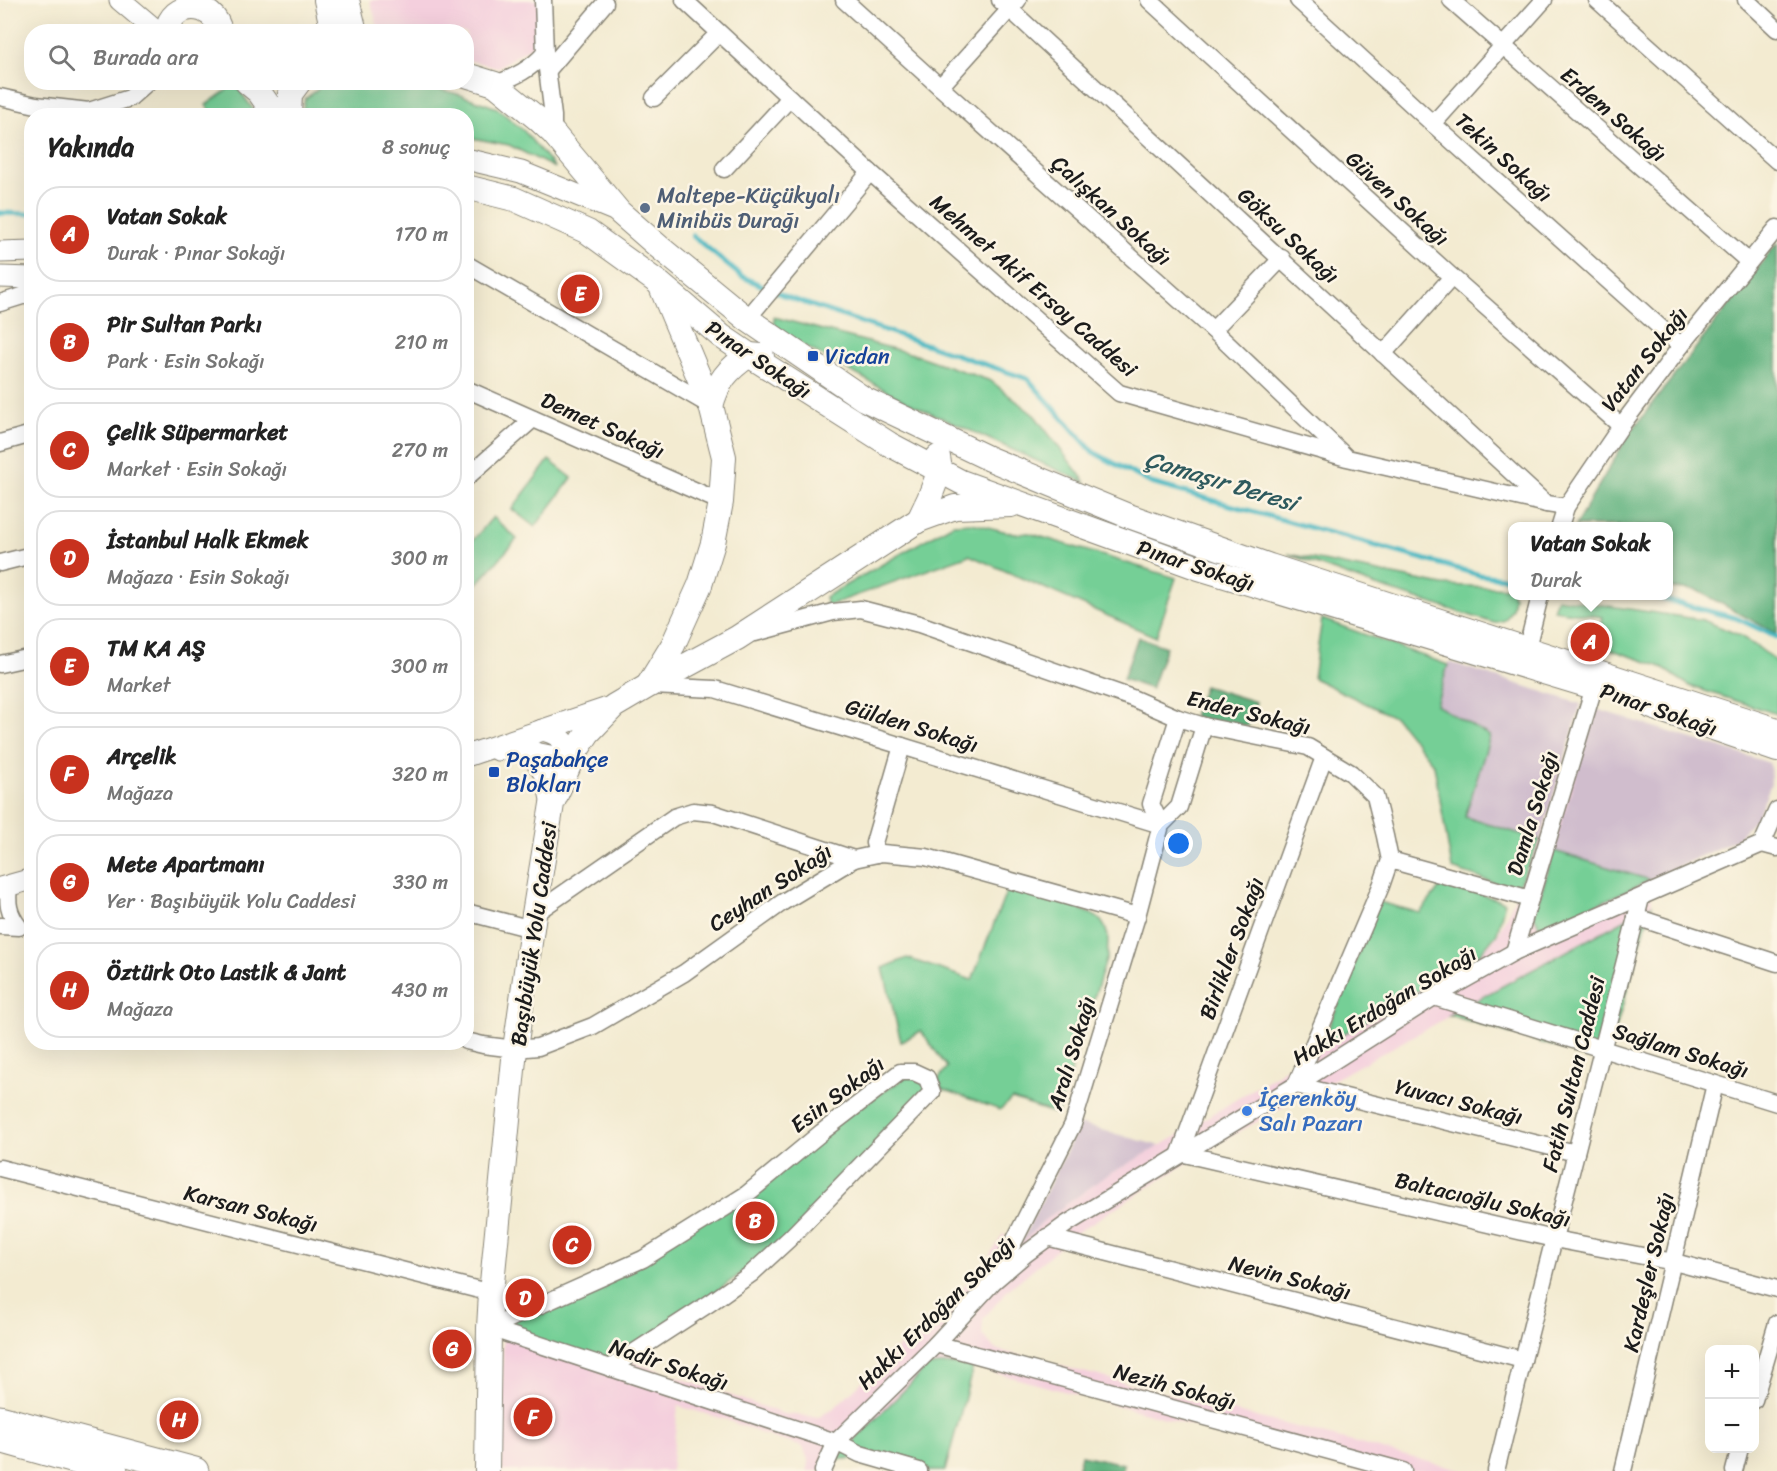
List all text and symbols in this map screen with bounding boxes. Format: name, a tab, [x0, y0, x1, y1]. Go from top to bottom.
search box	[24, 24, 474, 90]
text: Burada ara	[93, 38, 198, 77]
icon: search	[45, 41, 78, 74]
street label: Erdem Sokağı	[1551, 56, 1676, 172]
street label: Tekin Sokağı	[1445, 102, 1562, 213]
text: Yakında	[48, 124, 134, 170]
text: 8 sonuç	[382, 130, 450, 165]
street label: Güven Sokağı	[1336, 141, 1459, 256]
street label: Çalışkan Sokağı	[1042, 145, 1181, 276]
place label: Maltepe-Küçükyalı Minibüs Durağı	[657, 176, 840, 240]
street label: Göksu Sokağı	[1228, 177, 1349, 294]
street label: Mehmet Akif Ersoy Caddesi	[921, 184, 1147, 388]
text: Vatan Sokak	[107, 197, 227, 236]
marker: Maltepe-Küçükyalı Minibüs Durağı	[638, 201, 652, 215]
text: A	[63, 217, 76, 252]
text: 170 m	[395, 217, 448, 252]
text: Durak · Pınar Sokağı	[107, 236, 285, 271]
pin: E	[560, 272, 600, 316]
street label: Vatan Sokağı	[1590, 298, 1698, 421]
text: Pir Sultan Parkı	[107, 305, 262, 344]
street label: Pınar Sokağı	[697, 309, 820, 410]
text: B	[63, 325, 76, 360]
text: 210 m	[395, 325, 448, 360]
place label: Vicdan	[825, 337, 890, 376]
text: Park · Esin Sokağı	[107, 344, 265, 379]
marker: Vicdan	[806, 349, 820, 363]
street label: Demet Sokağı	[534, 381, 671, 470]
text: Çelik Süpermarket	[107, 413, 288, 452]
text: C	[63, 433, 76, 468]
text: 270 m	[392, 433, 448, 468]
water label: Çamaşır Deresi	[1140, 438, 1306, 525]
text: Market · Esin Sokağı	[107, 452, 287, 487]
text: İstanbul Halk Ekmek	[107, 521, 308, 560]
popup	[1508, 522, 1673, 600]
text: Vatan Sokak	[1531, 524, 1650, 563]
street label: Pınar Sokağı	[1132, 528, 1260, 603]
text: D	[64, 541, 75, 576]
text: 300 m	[391, 541, 448, 576]
text: Mağaza · Esin Sokağı	[107, 560, 290, 595]
text: Durak	[1531, 563, 1582, 598]
pin: A	[1570, 620, 1610, 664]
text: TM KA AŞ	[107, 629, 205, 668]
text: E	[64, 649, 75, 684]
text: 300 m	[391, 649, 448, 684]
text: Market	[107, 668, 171, 703]
street label: Pınar Sokağı	[1595, 671, 1723, 748]
street label: Ender Sokağı	[1183, 678, 1315, 747]
street label: Gülden Sokağı	[841, 687, 983, 764]
text: Arçelik	[107, 737, 177, 776]
place label: Paşabahçe Blokları	[506, 740, 609, 804]
street label: Damla Sokağı	[1495, 746, 1570, 880]
text: F	[64, 757, 75, 792]
text: 320 m	[392, 757, 448, 792]
marker: Paşabahçe Blokları	[487, 765, 501, 779]
text: Mağaza	[107, 776, 173, 811]
street label: Başıbüyük Yolu Caddesi	[498, 819, 569, 1049]
your location	[1164, 829, 1193, 858]
street label: Ceyhan Sokağı	[700, 833, 840, 942]
text: Mete Apartmanı	[107, 845, 265, 884]
text: G	[63, 865, 76, 900]
text: 330 m	[393, 865, 448, 900]
street label: Birlikler Sokağı	[1188, 871, 1275, 1025]
text: Yer · Başıbüyük Yolu Caddesi	[107, 884, 355, 919]
street label: Hakkı Erdoğan Sokağı	[1284, 935, 1484, 1076]
text: Öztürk Oto Lastik & Jant	[107, 953, 346, 992]
street label: Fatih Sultan Caddesi	[1530, 971, 1617, 1176]
text: H	[62, 973, 77, 1008]
text: 430 m	[391, 973, 448, 1008]
street label: Aralı Sokağı	[1035, 991, 1107, 1116]
text: Mağaza	[107, 992, 173, 1027]
street label: Sağlam Sokağı	[1608, 1011, 1754, 1090]
street label: Esin Sokağı	[781, 1045, 893, 1143]
street label: Yuvacı Sokağı	[1391, 1067, 1527, 1136]
place label: İçerenköy Salı Pazarı	[1258, 1079, 1363, 1143]
marker: İçerenköy Salı Pazarı	[1240, 1104, 1254, 1118]
street label: Baltacıoğlu Sokağı	[1391, 1160, 1575, 1239]
street label: Karsan Sokağı	[180, 1173, 322, 1244]
street label: Kardeşler Sokağı	[1611, 1188, 1686, 1356]
pin: B	[736, 1198, 774, 1244]
pin: C	[552, 1222, 592, 1268]
street label: Hakkı Erdoğan Sokağı	[847, 1225, 1026, 1399]
street label: Nevin Sokağı	[1224, 1243, 1355, 1312]
pin: D	[506, 1276, 544, 1320]
pin: G	[432, 1326, 472, 1372]
street label: Nadir Sokağı	[604, 1327, 734, 1402]
map controls	[1705, 1345, 1759, 1453]
button: +	[1705, 1345, 1759, 1399]
street label: Nezih Sokağı	[1109, 1351, 1240, 1421]
pin: F	[514, 1394, 552, 1440]
pin: H	[160, 1398, 198, 1442]
button: −	[1705, 1399, 1759, 1453]

